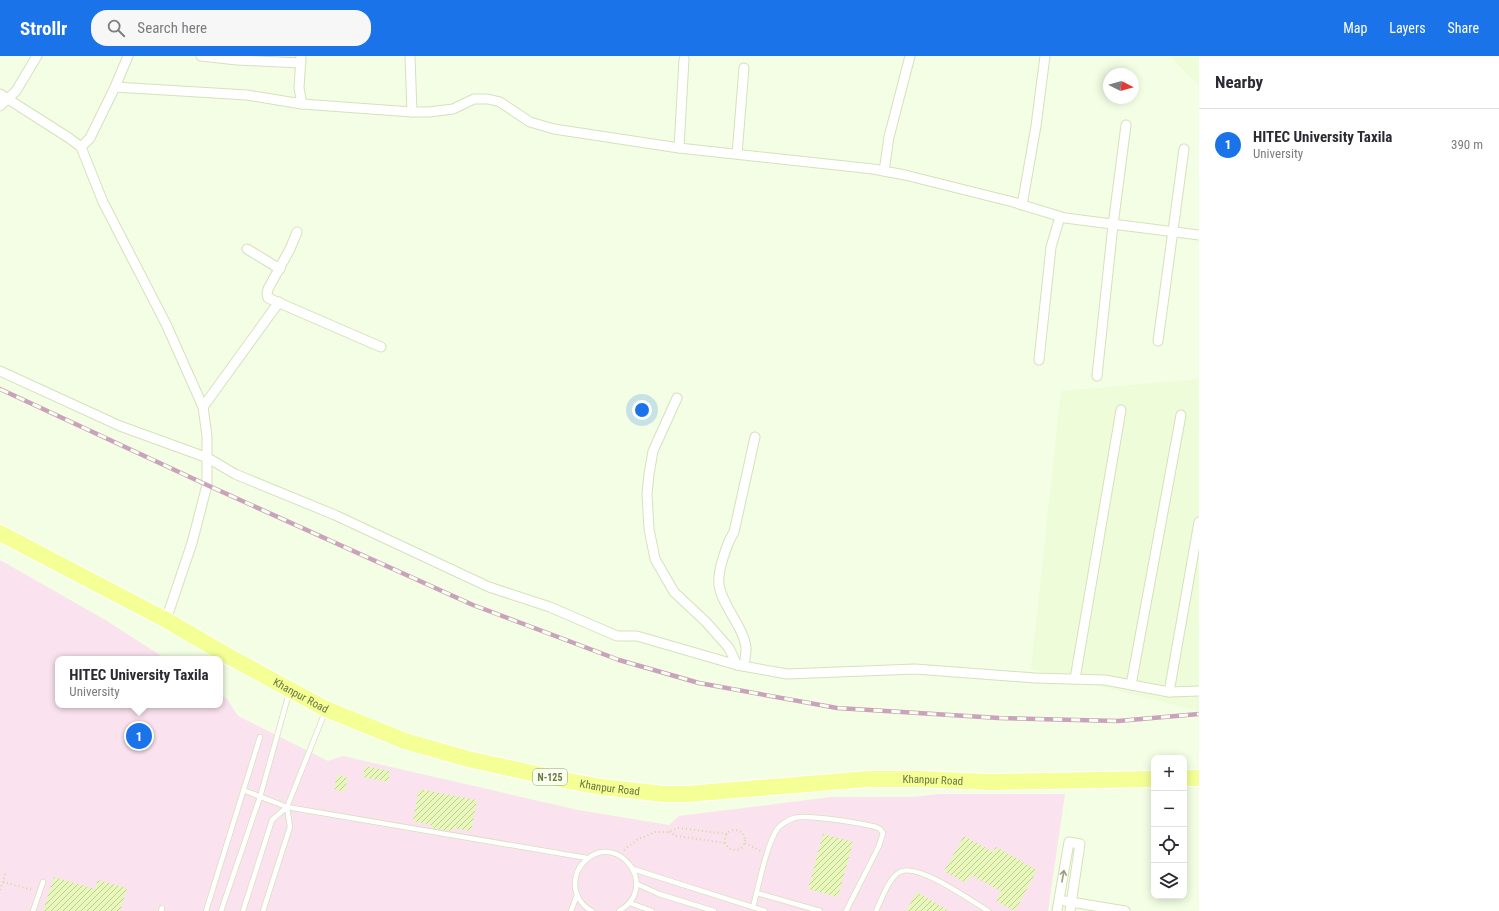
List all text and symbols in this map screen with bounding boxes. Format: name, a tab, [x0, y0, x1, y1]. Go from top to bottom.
search box	[91, 10, 371, 46]
text: Strollr	[20, 17, 67, 40]
icon: search	[105, 17, 127, 39]
text: Search here	[137, 19, 207, 37]
text: Map	[1343, 20, 1367, 36]
text: Layers	[1389, 20, 1426, 36]
text: Share	[1448, 20, 1479, 36]
north arrow	[1103, 68, 1139, 104]
text: Nearby	[1215, 72, 1263, 92]
text: HITEC University Taxila	[1253, 128, 1392, 146]
text: 1	[1225, 137, 1231, 152]
text: 390 m	[1451, 137, 1483, 152]
text: University	[1253, 146, 1303, 161]
your location	[632, 400, 652, 420]
popup	[55, 656, 223, 708]
text: HITEC University Taxila	[69, 666, 209, 684]
street label: Khanpur Road	[271, 676, 330, 716]
text: University	[69, 684, 120, 699]
pin: 1	[126, 721, 152, 751]
map controls	[1151, 755, 1187, 899]
button: +	[1151, 755, 1187, 791]
road number: N-125	[533, 769, 567, 785]
street label: Khanpur Road	[902, 773, 963, 788]
street label: Khanpur Road	[579, 777, 641, 798]
button: −	[1151, 791, 1187, 827]
button: locate	[1151, 827, 1187, 863]
button: layers	[1151, 863, 1187, 899]
one-way arrow	[1059, 870, 1067, 883]

